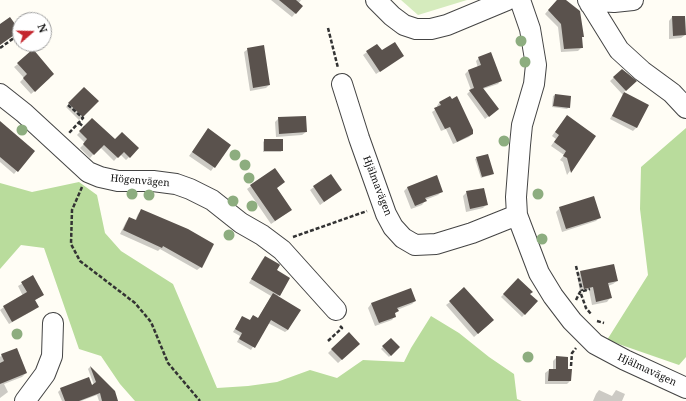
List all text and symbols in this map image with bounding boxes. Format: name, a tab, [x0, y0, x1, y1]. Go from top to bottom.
north arrow	[12, 12, 52, 52]
text: N	[34, 21, 51, 35]
street label: Hjälmavägen	[360, 154, 394, 218]
street label: Högenvägen	[110, 172, 170, 190]
street label: Hjälmavägen	[616, 351, 678, 389]

